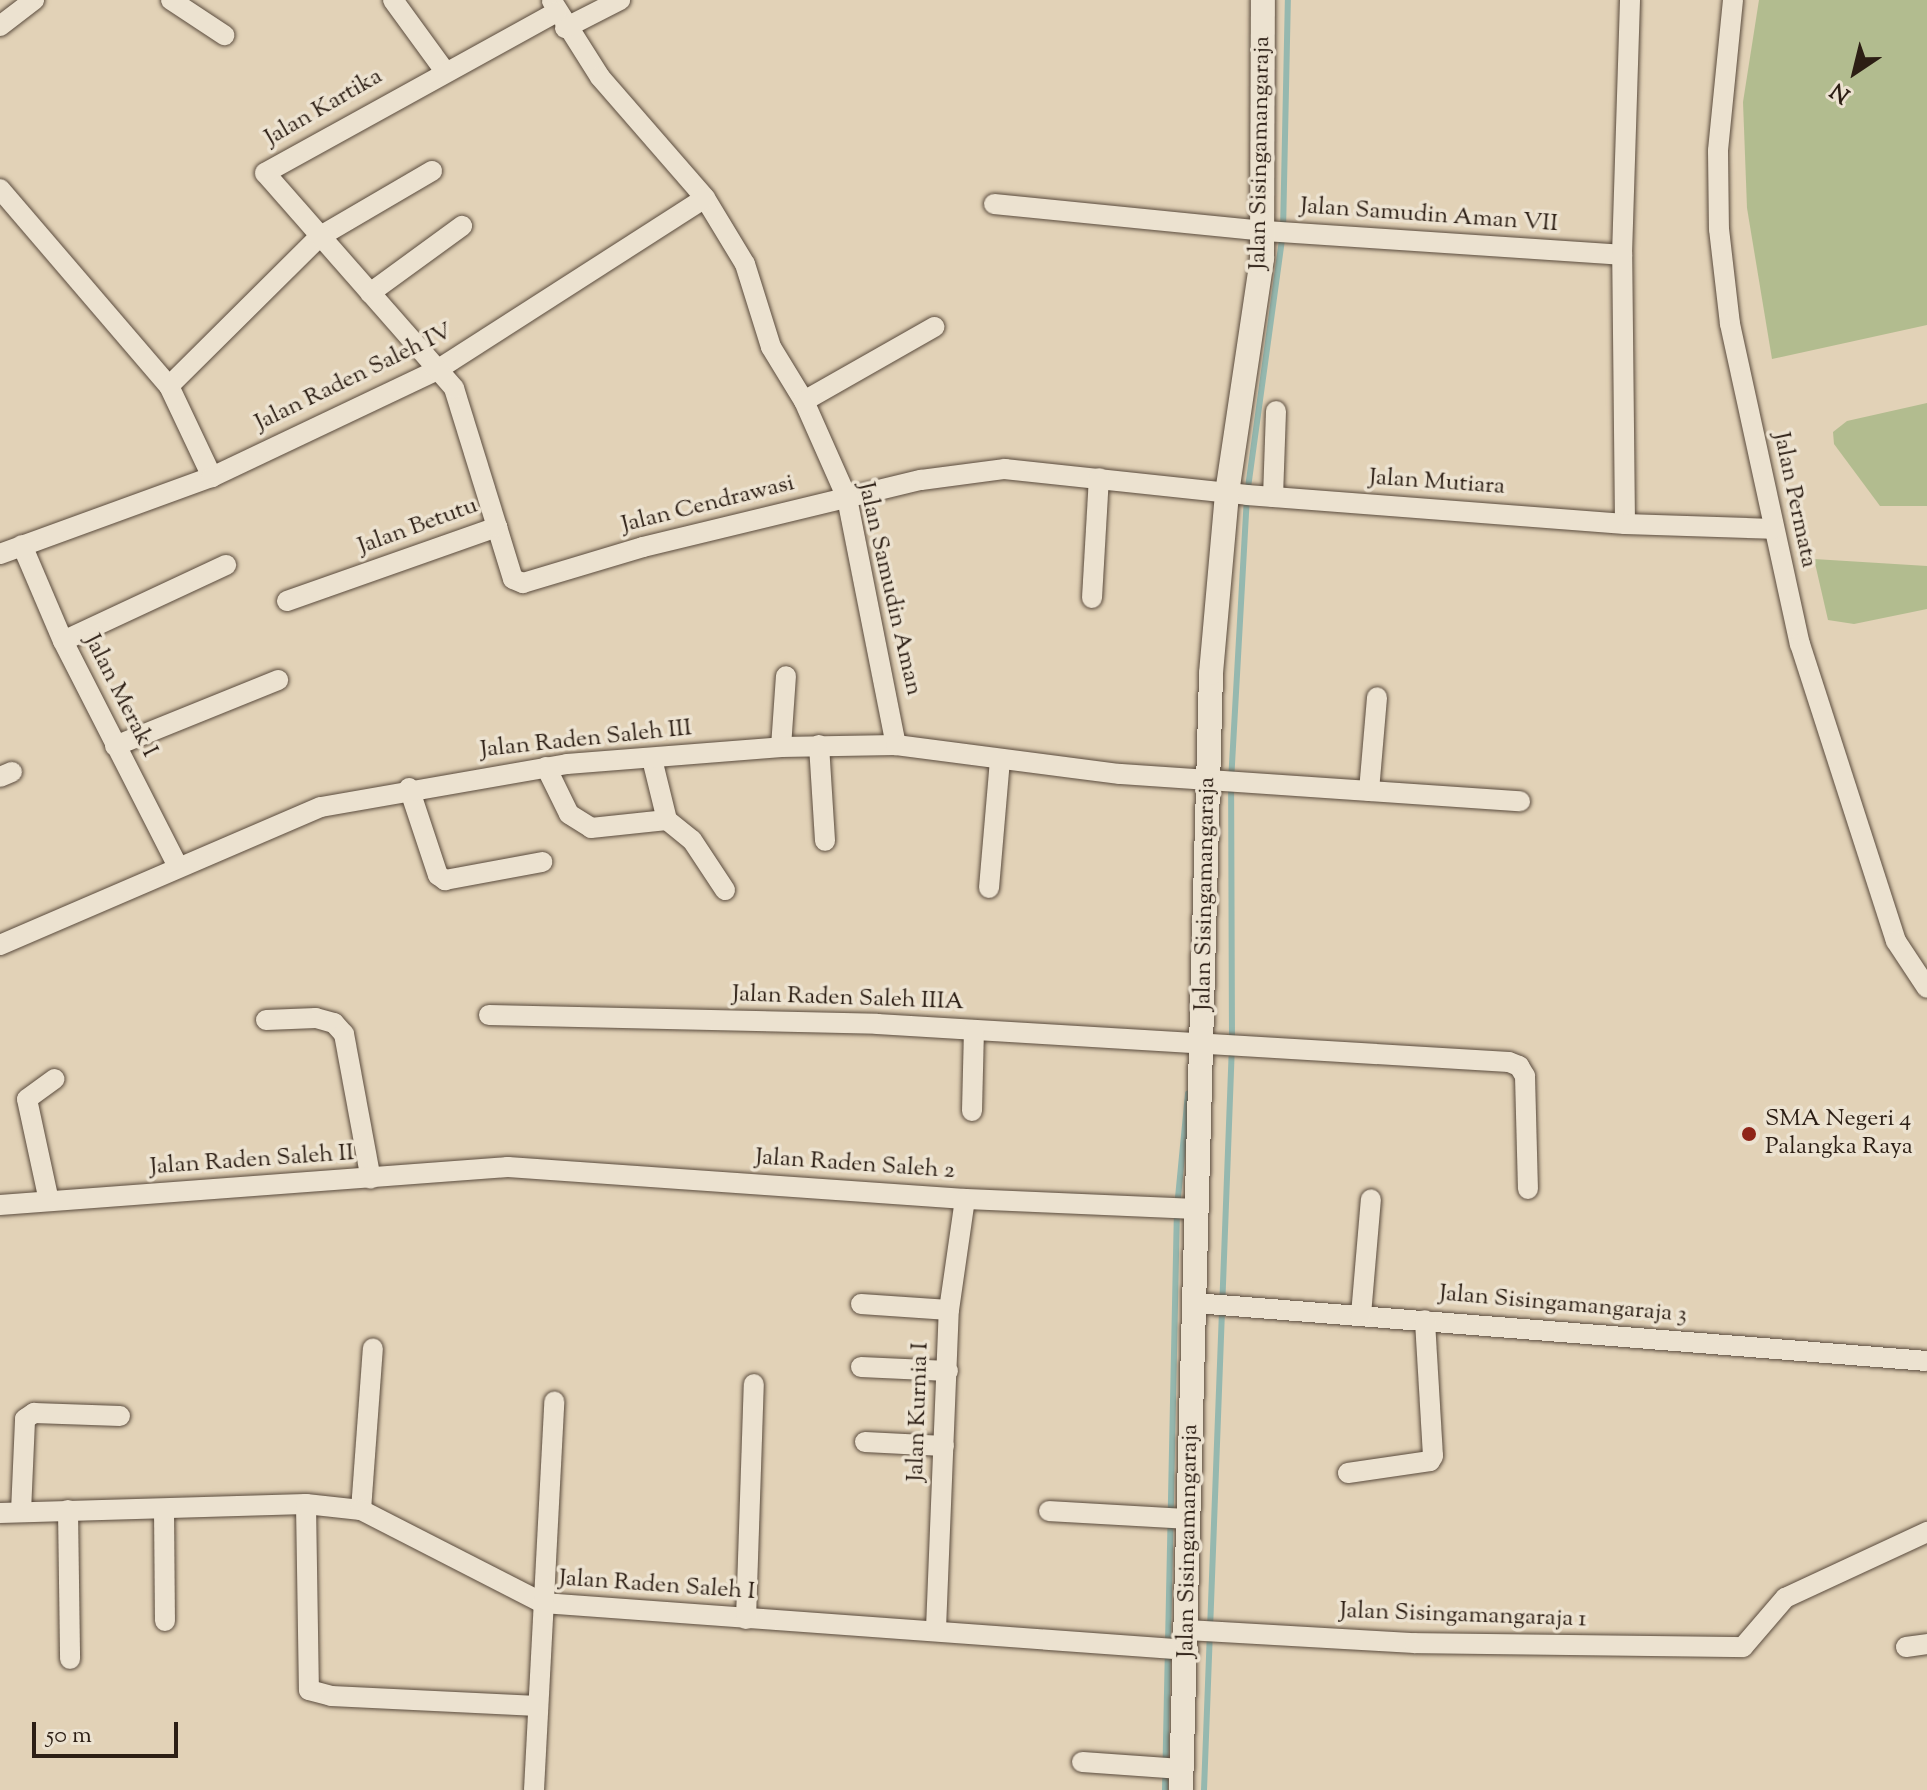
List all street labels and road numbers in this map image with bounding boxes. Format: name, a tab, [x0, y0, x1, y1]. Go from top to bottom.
street label: Jalan Sisingamangaraja	[1245, 36, 1277, 270]
street label: Jalan Kartika	[260, 63, 388, 153]
street label: Jalan Samudin Aman VII	[1299, 193, 1559, 239]
street label: Jalan Raden Saleh IV	[251, 318, 457, 438]
street label: Jalan Permata	[1766, 430, 1822, 570]
street label: Jalan Mutiara	[1368, 464, 1506, 502]
street label: Jalan Cendrawasi	[619, 470, 797, 540]
street label: Jalan Samudin Aman	[850, 479, 928, 699]
street label: Jalan Betutu	[354, 492, 482, 562]
street label: Jalan Merak I	[77, 630, 163, 762]
street label: Jalan Raden Saleh III	[479, 715, 693, 765]
street label: Jalan Sisingamangaraja	[1190, 777, 1222, 1011]
street label: Jalan Raden Saleh IIIA	[732, 981, 964, 1017]
street label: Jalan Raden Saleh II	[149, 1139, 355, 1183]
street label: Jalan Raden Saleh 2	[754, 1144, 956, 1186]
street label: Jalan Sisingamangaraja 3	[1438, 1280, 1688, 1330]
street label: Jalan Kurnia I	[902, 1342, 936, 1482]
street label: Jalan Sisingamangaraja	[1173, 1424, 1205, 1658]
street label: Jalan Raden Saleh I	[558, 1565, 756, 1607]
street label: Jalan Sisingamangaraja 1	[1339, 1597, 1587, 1635]

